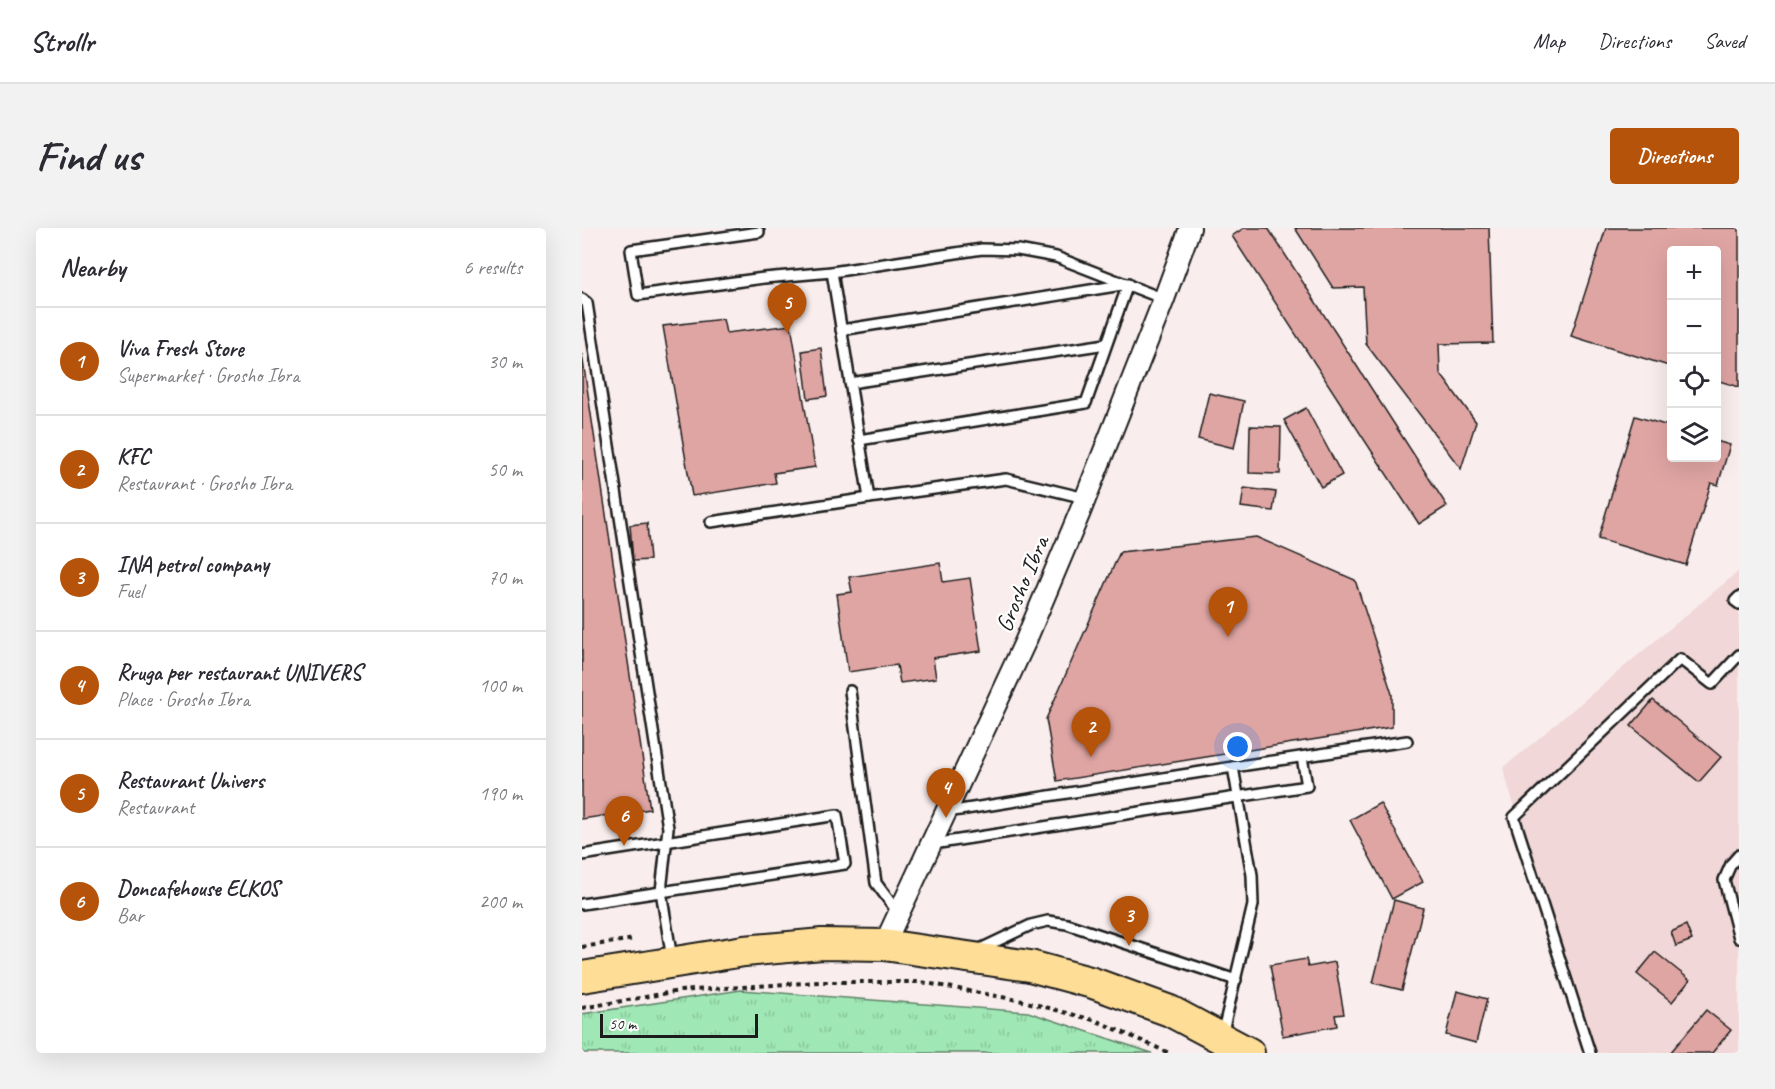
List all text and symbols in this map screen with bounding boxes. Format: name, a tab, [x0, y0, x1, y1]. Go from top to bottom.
text: Strollr	[30, 24, 94, 59]
text: Map	[1533, 28, 1565, 54]
text: Directions	[1598, 28, 1671, 54]
text: Saved	[1704, 28, 1745, 54]
button: Directions	[1610, 128, 1739, 184]
text: Find us	[36, 130, 141, 183]
map controls	[1667, 246, 1721, 462]
button: +	[1667, 246, 1721, 300]
text: Nearby	[60, 251, 125, 284]
text: 6 results	[463, 255, 522, 280]
pin: 5	[768, 284, 806, 333]
button: −	[1667, 300, 1721, 354]
text: Viva Fresh Store	[117, 335, 244, 363]
text: 1	[75, 349, 84, 374]
text: 30 m	[488, 349, 522, 374]
button: locate	[1667, 354, 1721, 408]
text: Supermarket · Grosho Ibra	[117, 363, 300, 388]
button: layers	[1667, 408, 1721, 462]
text: KFC	[117, 443, 150, 471]
text: 2	[75, 457, 84, 482]
text: 50 m	[488, 457, 522, 482]
text: Restaurant · Grosho Ibra	[117, 471, 292, 496]
street label: Grosho Ibra	[988, 530, 1056, 636]
text: INA petrol company	[117, 551, 269, 579]
text: 3	[75, 565, 84, 590]
text: 70 m	[488, 565, 522, 590]
text: Fuel	[117, 579, 143, 604]
pin: 1	[1208, 588, 1248, 637]
text: Rruga per restaurant UNIVERS	[117, 659, 361, 687]
text: 4	[75, 673, 84, 698]
text: 100 m	[479, 673, 522, 698]
text: Place · Grosho Ibra	[117, 687, 250, 712]
pin: 2	[1072, 708, 1110, 757]
your location	[1223, 732, 1252, 761]
text: Restaurant Univers	[117, 767, 264, 795]
pin: 4	[926, 768, 966, 818]
text: 5	[75, 781, 84, 806]
text: 190 m	[479, 781, 522, 806]
text: Restaurant	[117, 795, 194, 820]
pin: 6	[604, 796, 644, 846]
text: Doncafehouse ELKOS	[117, 875, 280, 903]
text: 6	[75, 889, 84, 914]
text: 200 m	[479, 889, 522, 914]
pin: 3	[1110, 896, 1148, 946]
text: Bar	[117, 903, 143, 928]
scale bar	[600, 1011, 758, 1038]
text: 50 m	[609, 1014, 636, 1034]

